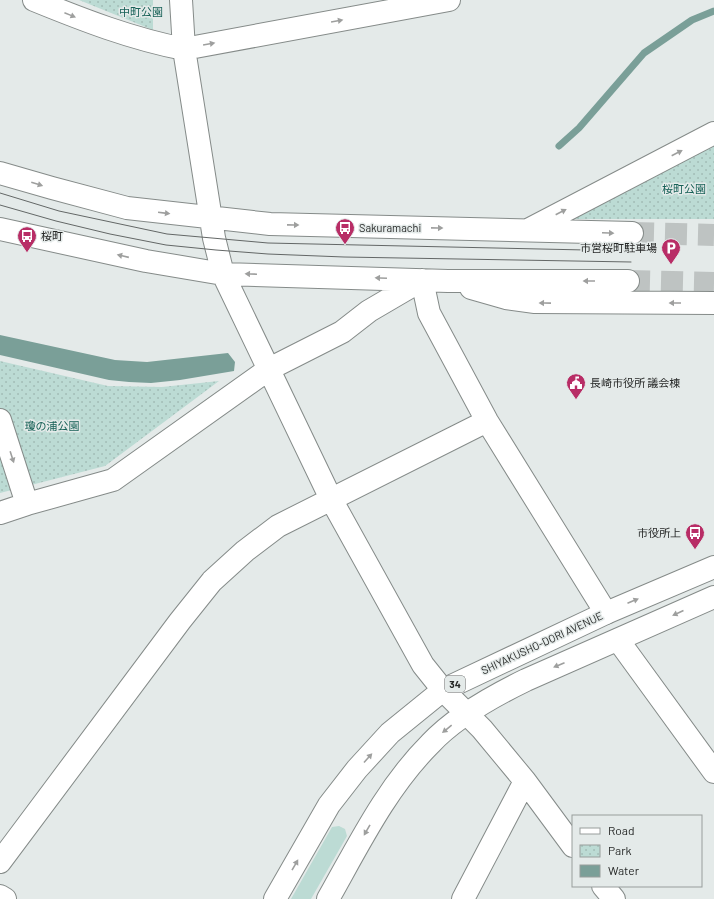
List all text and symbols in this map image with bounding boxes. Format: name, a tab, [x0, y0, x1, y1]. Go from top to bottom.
park label: 中町公園	[119, 5, 163, 18]
one-way arrow	[65, 12, 77, 18]
one-way arrow	[330, 17, 343, 23]
one-way arrow	[203, 41, 215, 47]
one-way arrow	[671, 149, 683, 156]
one-way arrow	[32, 181, 44, 187]
park label: 桜町公園	[662, 182, 706, 195]
one-way arrow	[158, 209, 170, 216]
one-way arrow	[556, 209, 567, 216]
bus stop icon: Sakuramachi	[334, 217, 356, 245]
place label: Sakuramachi	[359, 221, 421, 234]
one-way arrow	[287, 222, 300, 228]
bus stop icon: 桜町	[16, 225, 38, 253]
one-way arrow	[431, 225, 444, 231]
place label: 桜町	[41, 229, 63, 242]
one-way arrow	[602, 229, 614, 236]
parking icon: 市営桜町駐車場	[660, 237, 682, 265]
place label: 市営桜町駐車場	[580, 241, 657, 254]
one-way arrow	[116, 252, 129, 258]
one-way arrow	[245, 271, 257, 278]
one-way arrow	[375, 275, 387, 282]
one-way arrow	[582, 278, 595, 284]
one-way arrow	[539, 299, 551, 306]
one-way arrow	[668, 300, 681, 306]
public building icon: 長崎市役所 議会棟	[565, 372, 587, 400]
place label: 長崎市役所 議会棟	[590, 376, 680, 389]
park label: 瓊の浦公園	[25, 419, 80, 432]
one-way arrow	[9, 451, 15, 463]
bus stop icon: 市役所上	[684, 522, 706, 550]
place label: 市役所上	[637, 526, 681, 539]
one-way arrow	[628, 598, 639, 604]
street label: SHIYAKUSHO-DORI AVENUE	[479, 608, 605, 677]
one-way arrow	[672, 610, 684, 616]
one-way arrow	[554, 662, 565, 668]
road number: 34	[445, 676, 465, 692]
one-way arrow	[442, 725, 452, 733]
one-way arrow	[363, 753, 372, 763]
legend	[572, 815, 702, 887]
text: Road	[608, 823, 635, 837]
one-way arrow	[364, 824, 371, 836]
text: Park	[608, 843, 632, 857]
one-way arrow	[291, 859, 298, 871]
text: Water	[608, 863, 640, 877]

